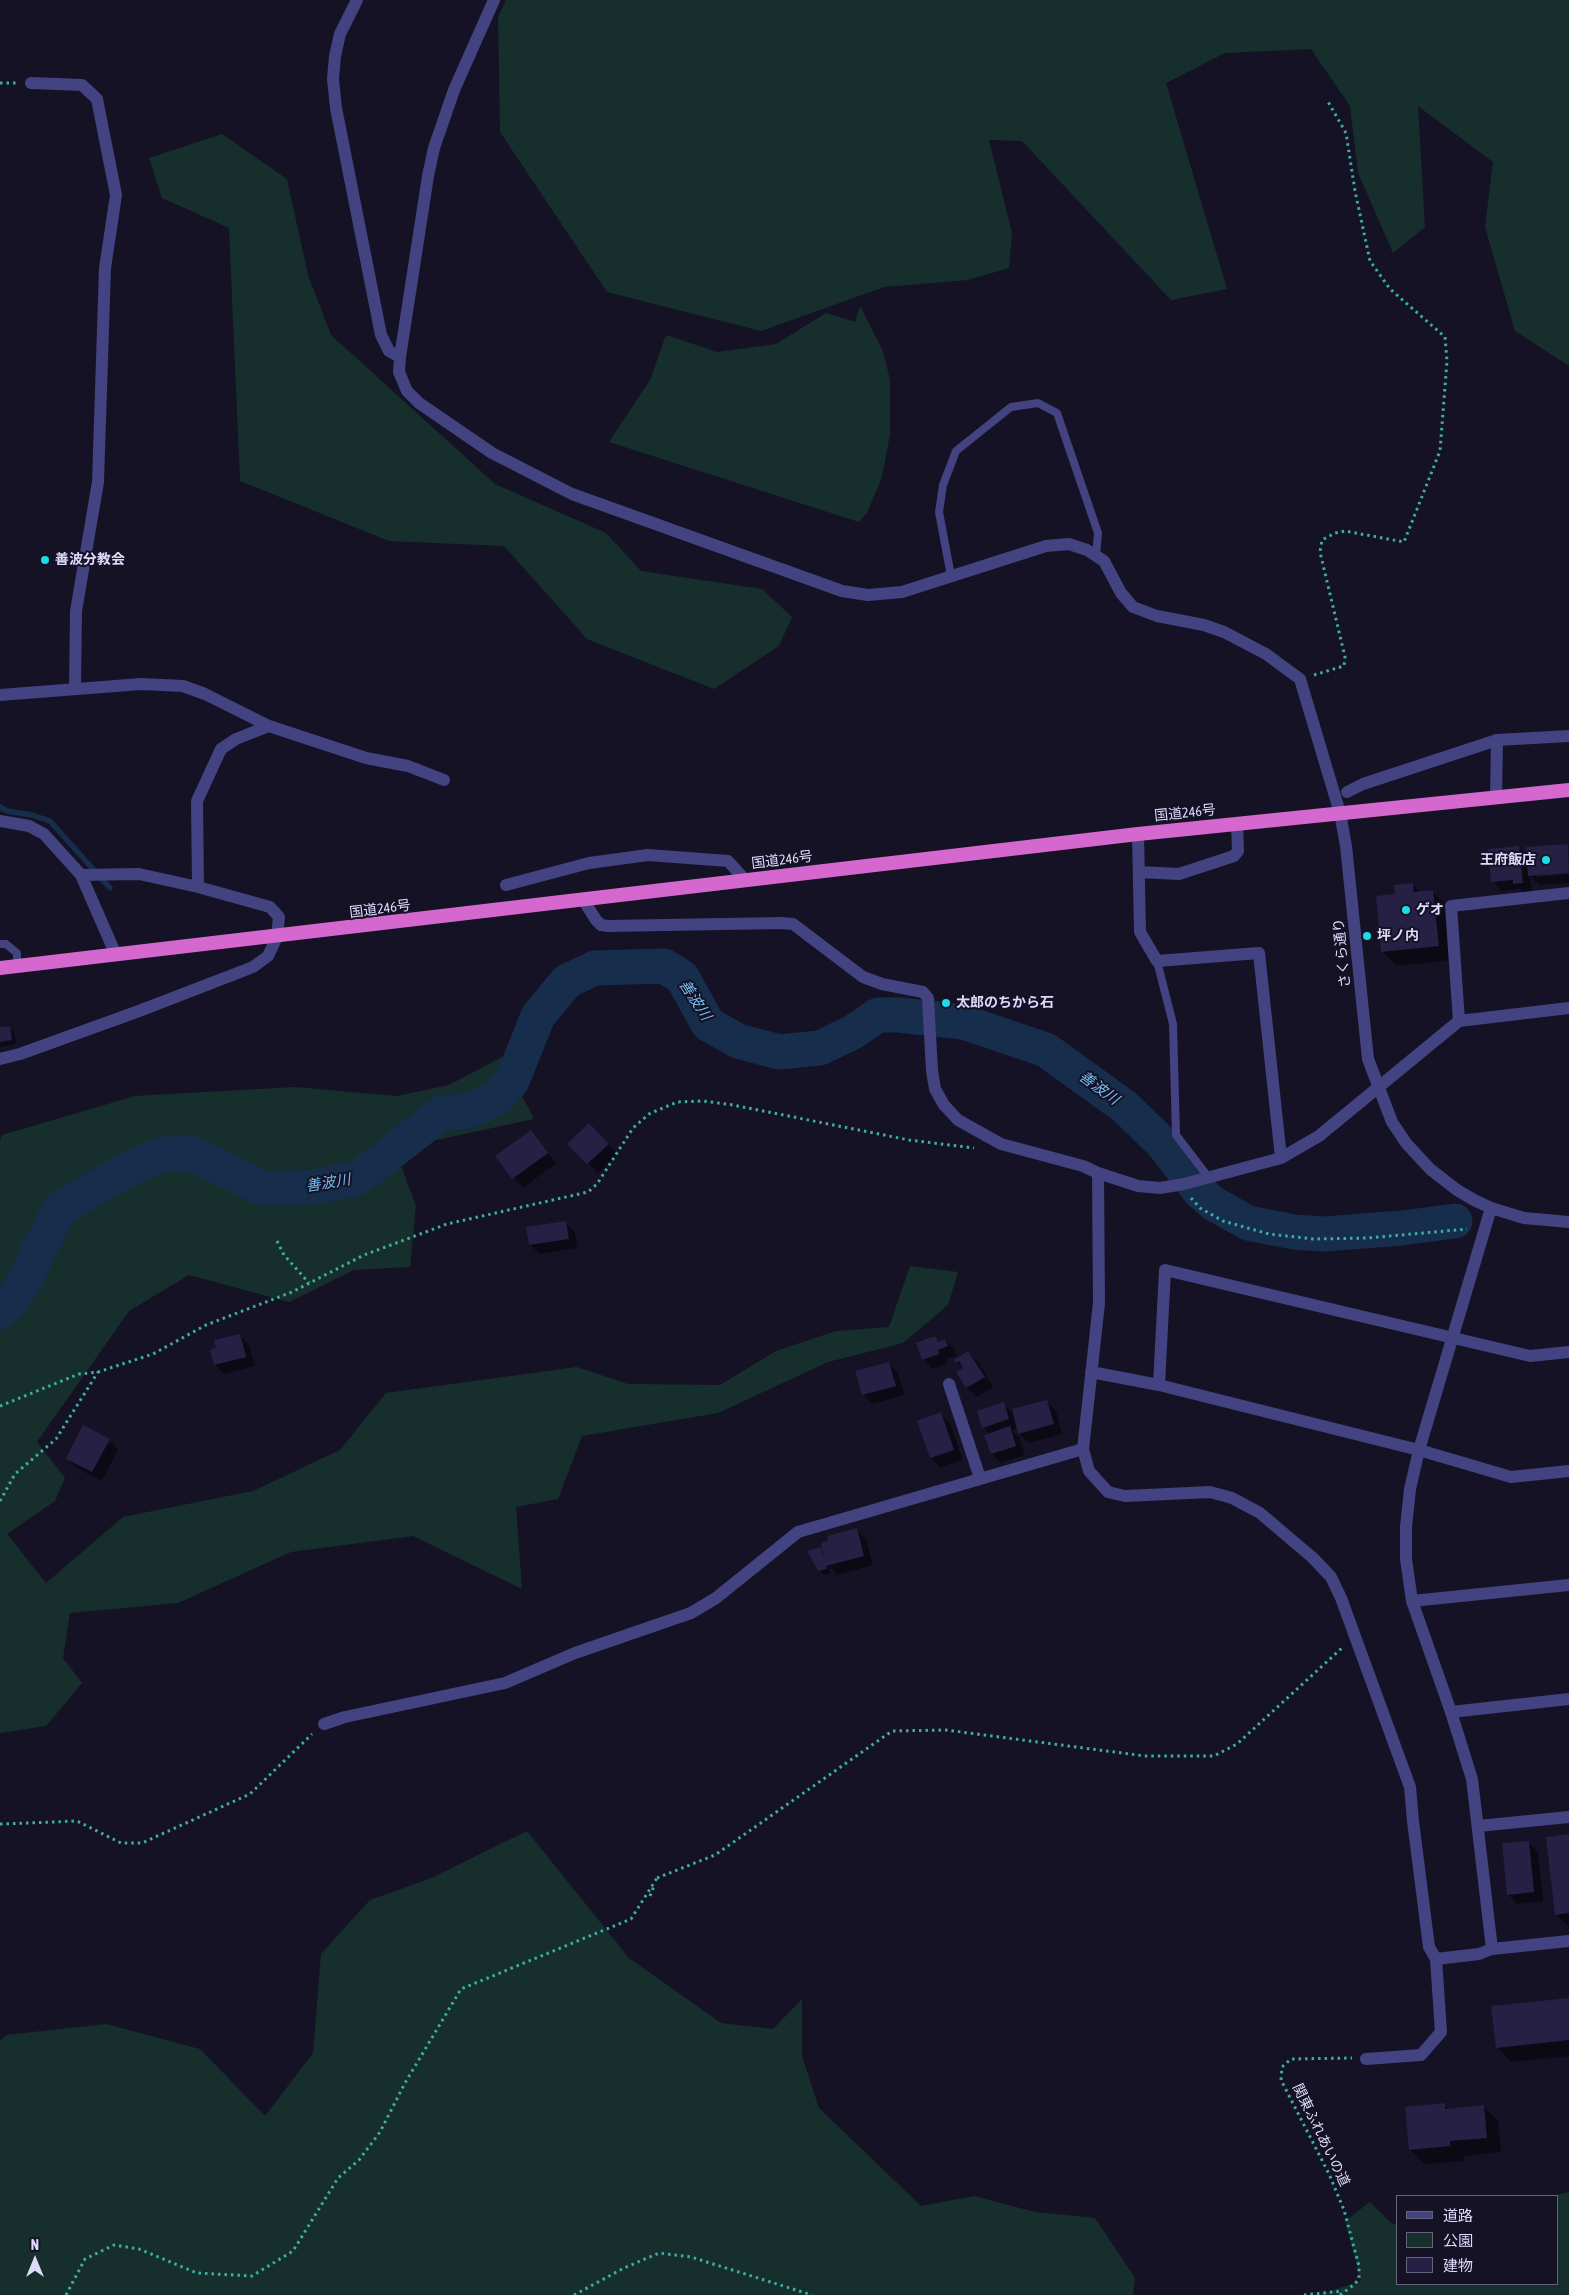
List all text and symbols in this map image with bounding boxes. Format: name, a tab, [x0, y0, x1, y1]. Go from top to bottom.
place label: 善波分教会	[55, 552, 125, 568]
marker: 善波分教会	[39, 554, 51, 566]
street label: 国道246号	[1153, 801, 1217, 825]
street label: 国道246号	[750, 848, 814, 872]
place label: 王府飯店	[1480, 852, 1536, 868]
marker: 王府飯店	[1540, 854, 1552, 866]
street label: 国道246号	[348, 897, 412, 921]
place label: ゲオ	[1416, 902, 1444, 918]
marker: ゲオ	[1400, 904, 1412, 916]
street label: さくら通り	[1330, 917, 1354, 989]
place label: 坪ノ内	[1377, 928, 1419, 944]
marker: 坪ノ内	[1361, 930, 1373, 942]
water label: 善波川	[675, 976, 715, 1024]
place label: 太郎のちから石	[956, 995, 1054, 1011]
marker: 太郎のちから石	[940, 997, 952, 1009]
water label: 善波川	[1076, 1067, 1122, 1109]
water label: 善波川	[304, 1171, 352, 1195]
street label: 関東ふれあいの道	[1289, 2081, 1353, 2189]
legend	[1396, 2195, 1559, 2285]
text: 道路	[1443, 2207, 1473, 2224]
text: 公園	[1443, 2232, 1473, 2249]
north arrow	[10, 2235, 60, 2285]
text: N	[31, 2237, 39, 2253]
text: 建物	[1443, 2257, 1473, 2274]

